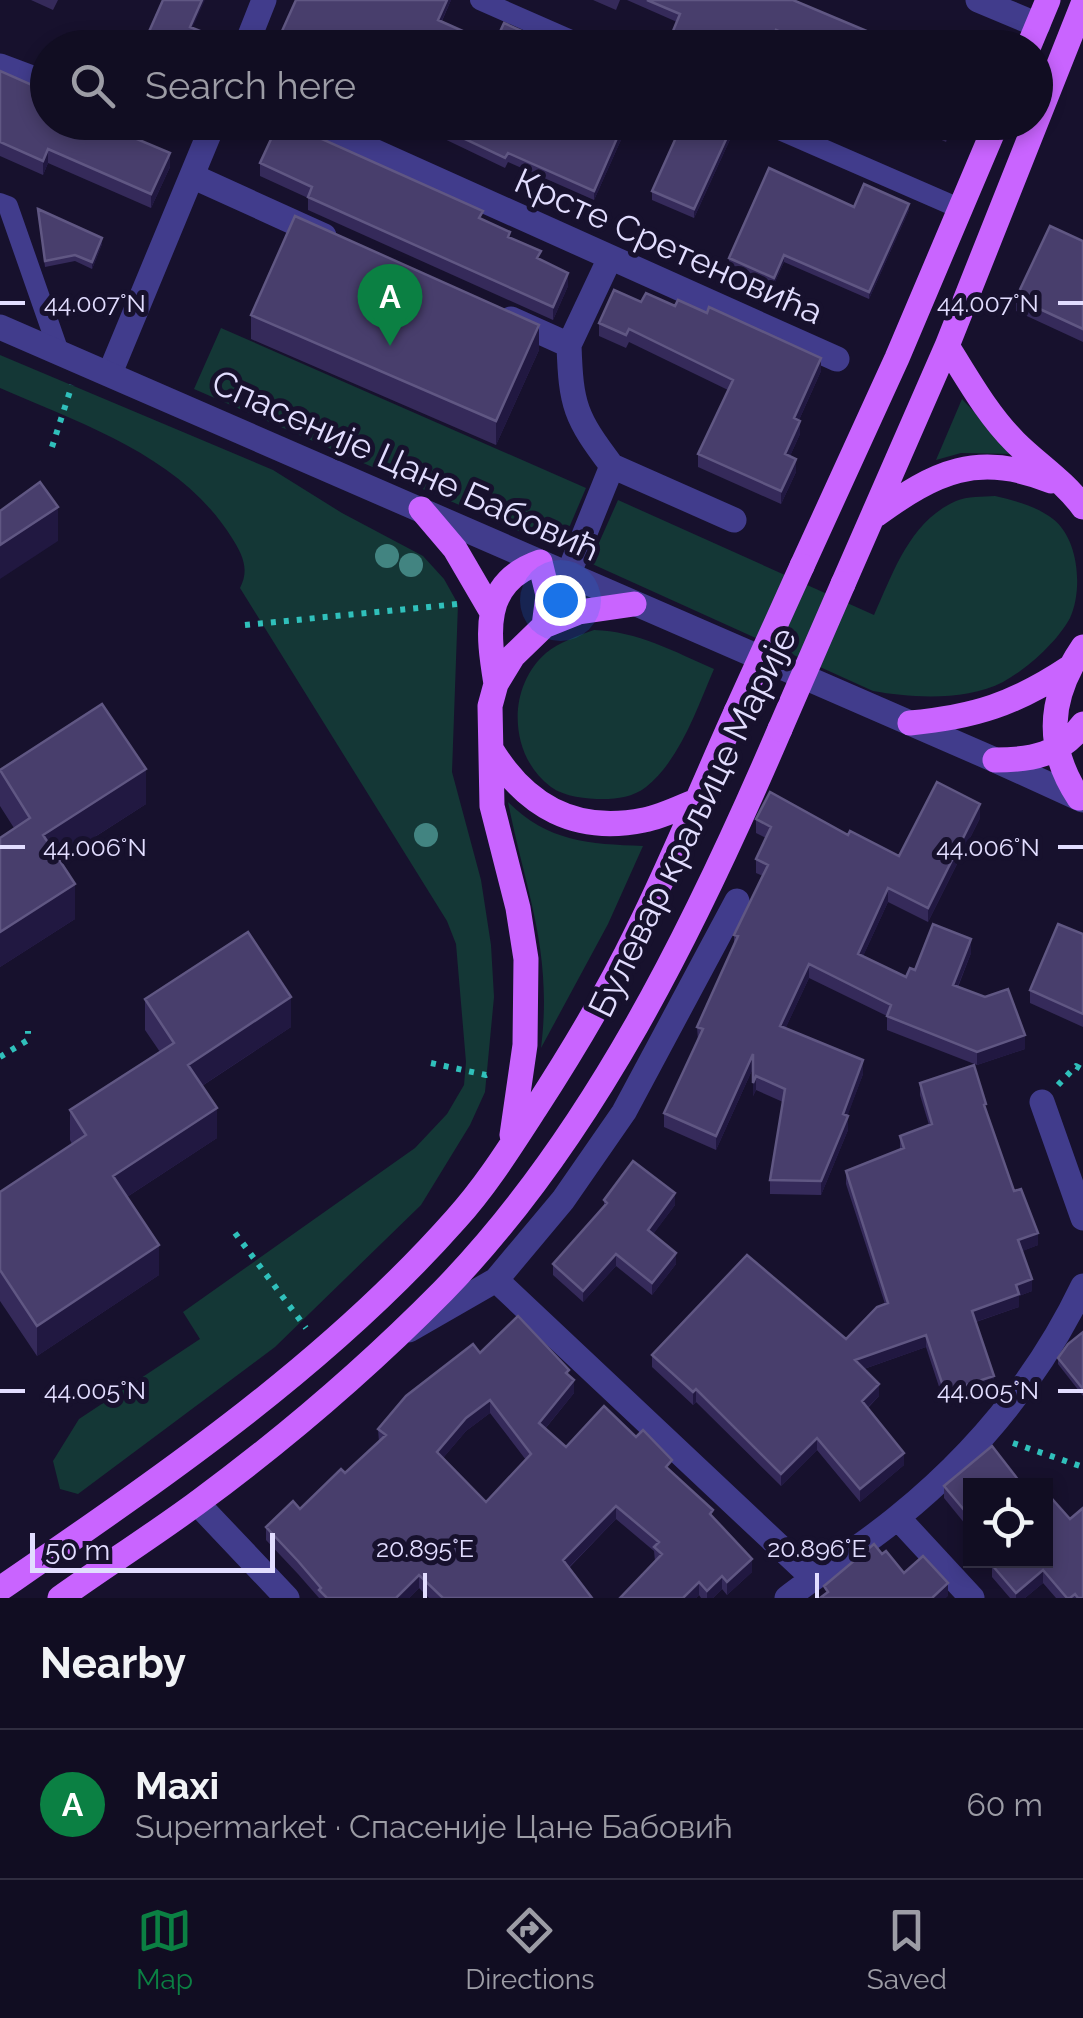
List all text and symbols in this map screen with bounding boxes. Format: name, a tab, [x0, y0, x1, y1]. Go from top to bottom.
search box	[30, 30, 1053, 140]
icon: search	[65, 58, 120, 113]
text: Search here	[145, 63, 356, 108]
street label: Крсте Сретеновића	[509, 160, 829, 332]
pin: A	[358, 264, 422, 346]
text: 44.007°N	[44, 288, 146, 318]
text: 44.007°N	[937, 288, 1039, 318]
street label: Спасеније Цане Бабовић	[206, 361, 606, 569]
your location	[535, 575, 586, 626]
street label: Булевар краљице Марије	[580, 620, 804, 1024]
text: 44.006°N	[43, 832, 147, 862]
text: 44.006°N	[936, 832, 1040, 862]
text: 44.005°N	[44, 1375, 146, 1405]
text: 44.005°N	[937, 1375, 1039, 1405]
map controls	[963, 1478, 1053, 1568]
button: locate	[963, 1478, 1053, 1568]
scale bar	[30, 1528, 275, 1572]
text: 20.895°E	[376, 1533, 474, 1563]
text: 20.896°E	[767, 1533, 867, 1563]
text: 50 m	[45, 1534, 110, 1567]
text: Nearby	[40, 1639, 186, 1688]
text: Maxi	[135, 1763, 219, 1808]
text: A	[62, 1786, 83, 1823]
text: 60 m	[967, 1786, 1043, 1823]
text: Supermarket · Спасеније Цане Бабовић	[135, 1808, 733, 1845]
tab: Map	[136, 1903, 193, 1996]
tab: Directions	[465, 1903, 595, 1996]
tab: Saved	[867, 1903, 947, 1996]

